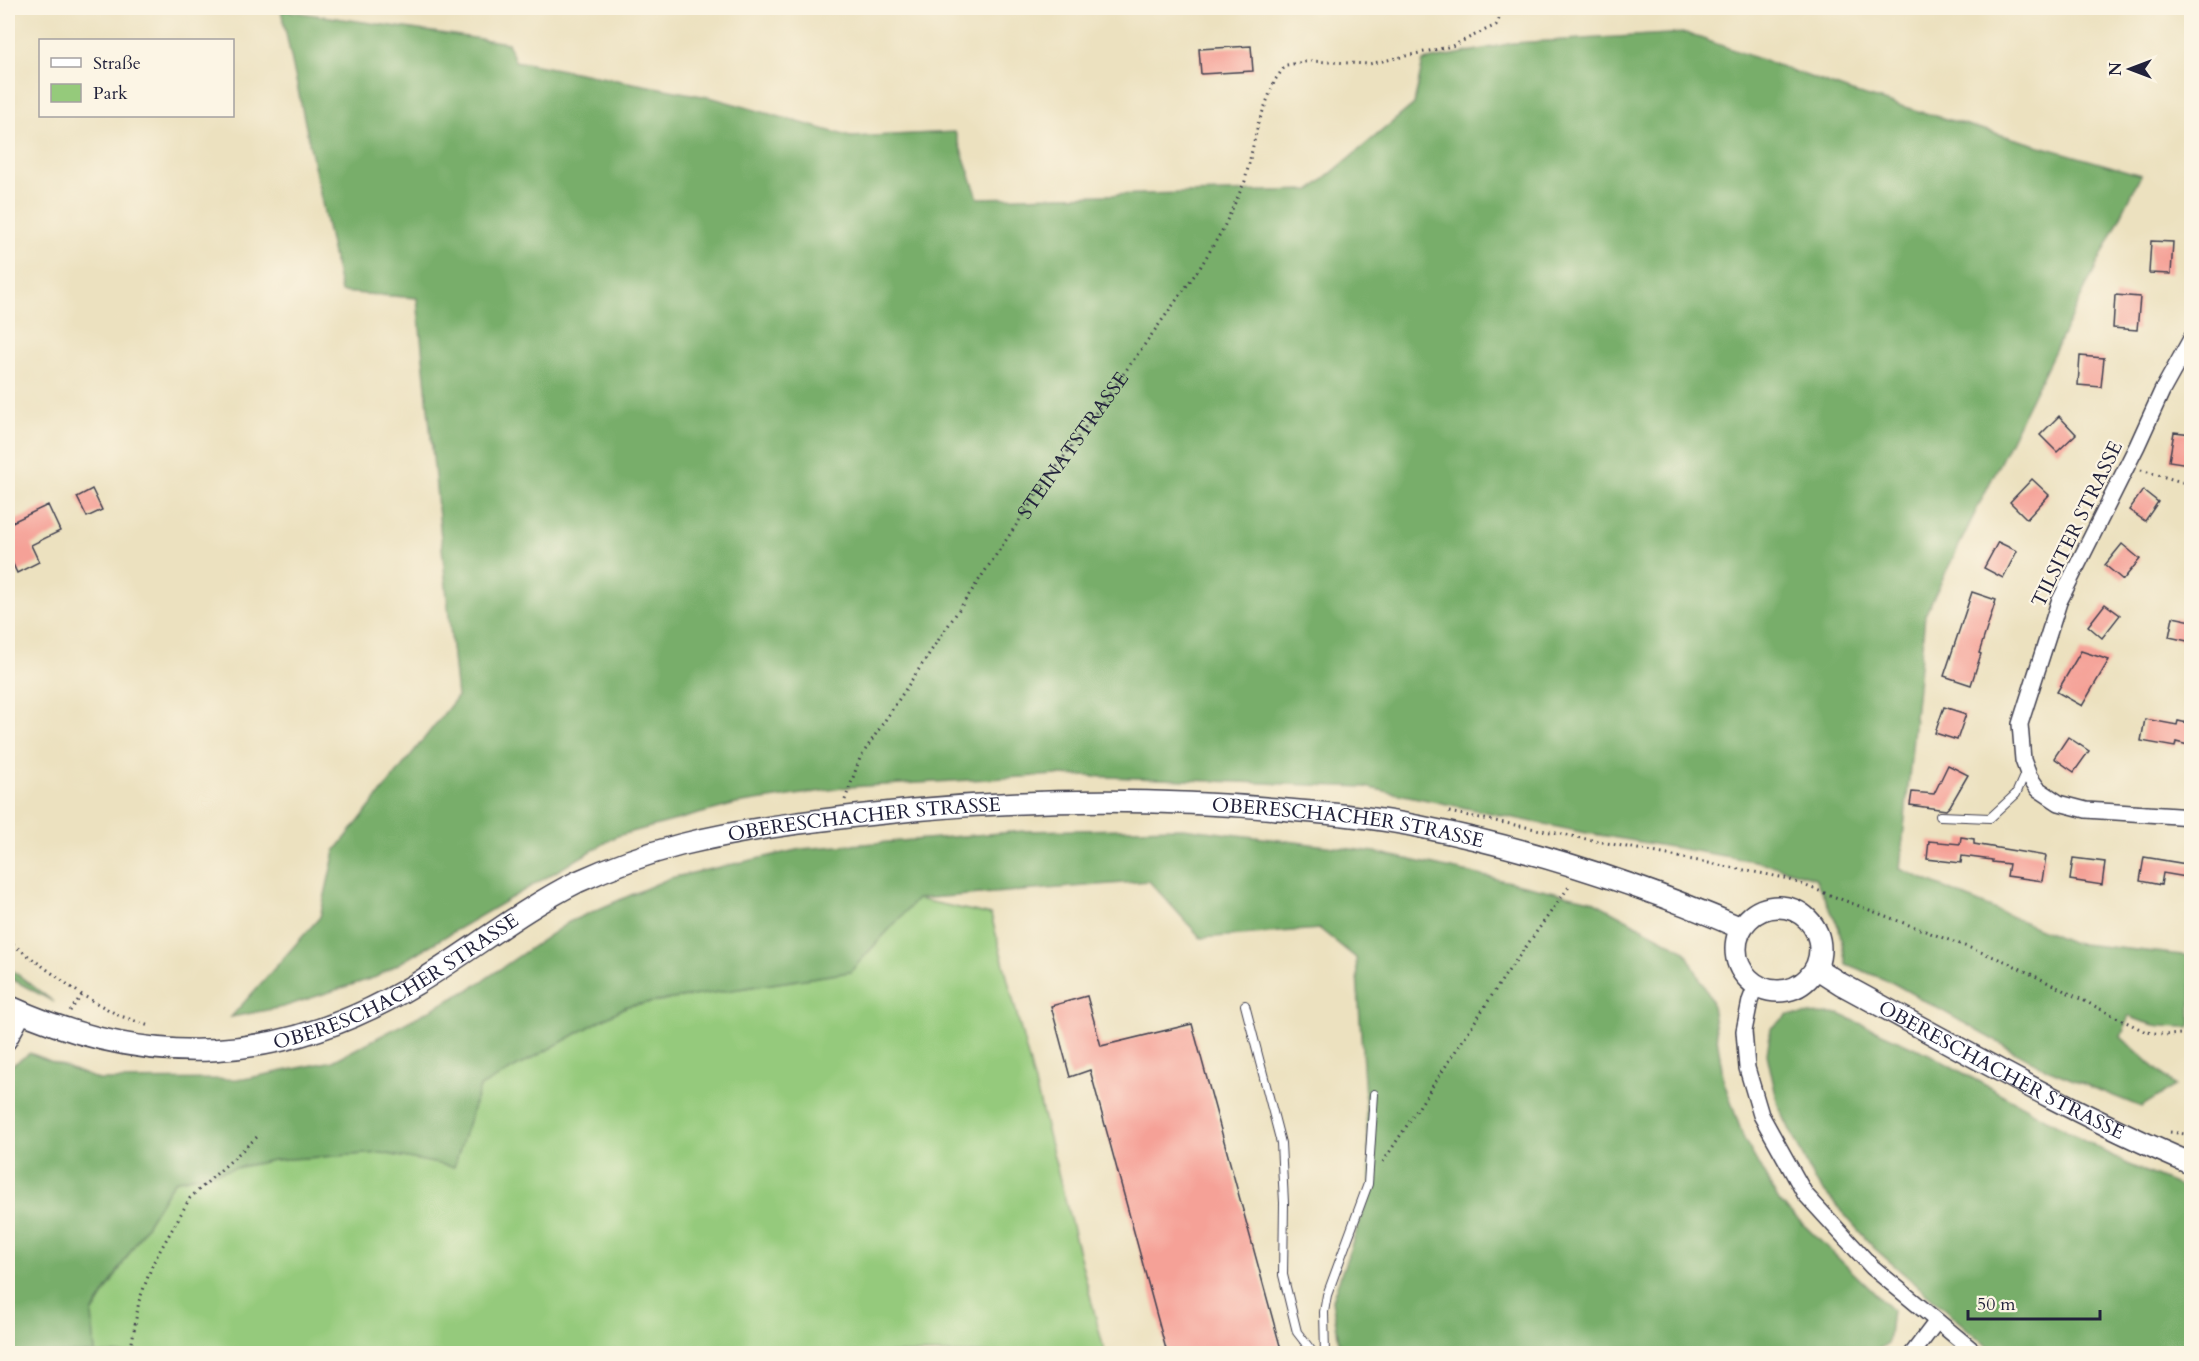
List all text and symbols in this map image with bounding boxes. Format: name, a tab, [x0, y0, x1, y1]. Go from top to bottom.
legend	[39, 39, 234, 117]
north arrow	[2100, 39, 2160, 99]
text: Straße	[93, 51, 141, 76]
text: N	[2105, 62, 2127, 76]
text: Park	[93, 81, 128, 106]
street label: STEINATSTRASSE	[1011, 366, 1134, 524]
street label: TILSITER STRASSE	[2025, 436, 2129, 612]
street label: OBERESCHACHER STRASSE	[726, 790, 1001, 848]
street label: OBERESCHACHER STRASSE	[1211, 791, 1487, 854]
street label: OBERESCHACHER STRASSE	[270, 906, 523, 1055]
street label: OBERESCHACHER STRASSE	[1874, 994, 2129, 1145]
scale bar	[1968, 1283, 2100, 1321]
text: 50 m	[1977, 1292, 2016, 1317]

